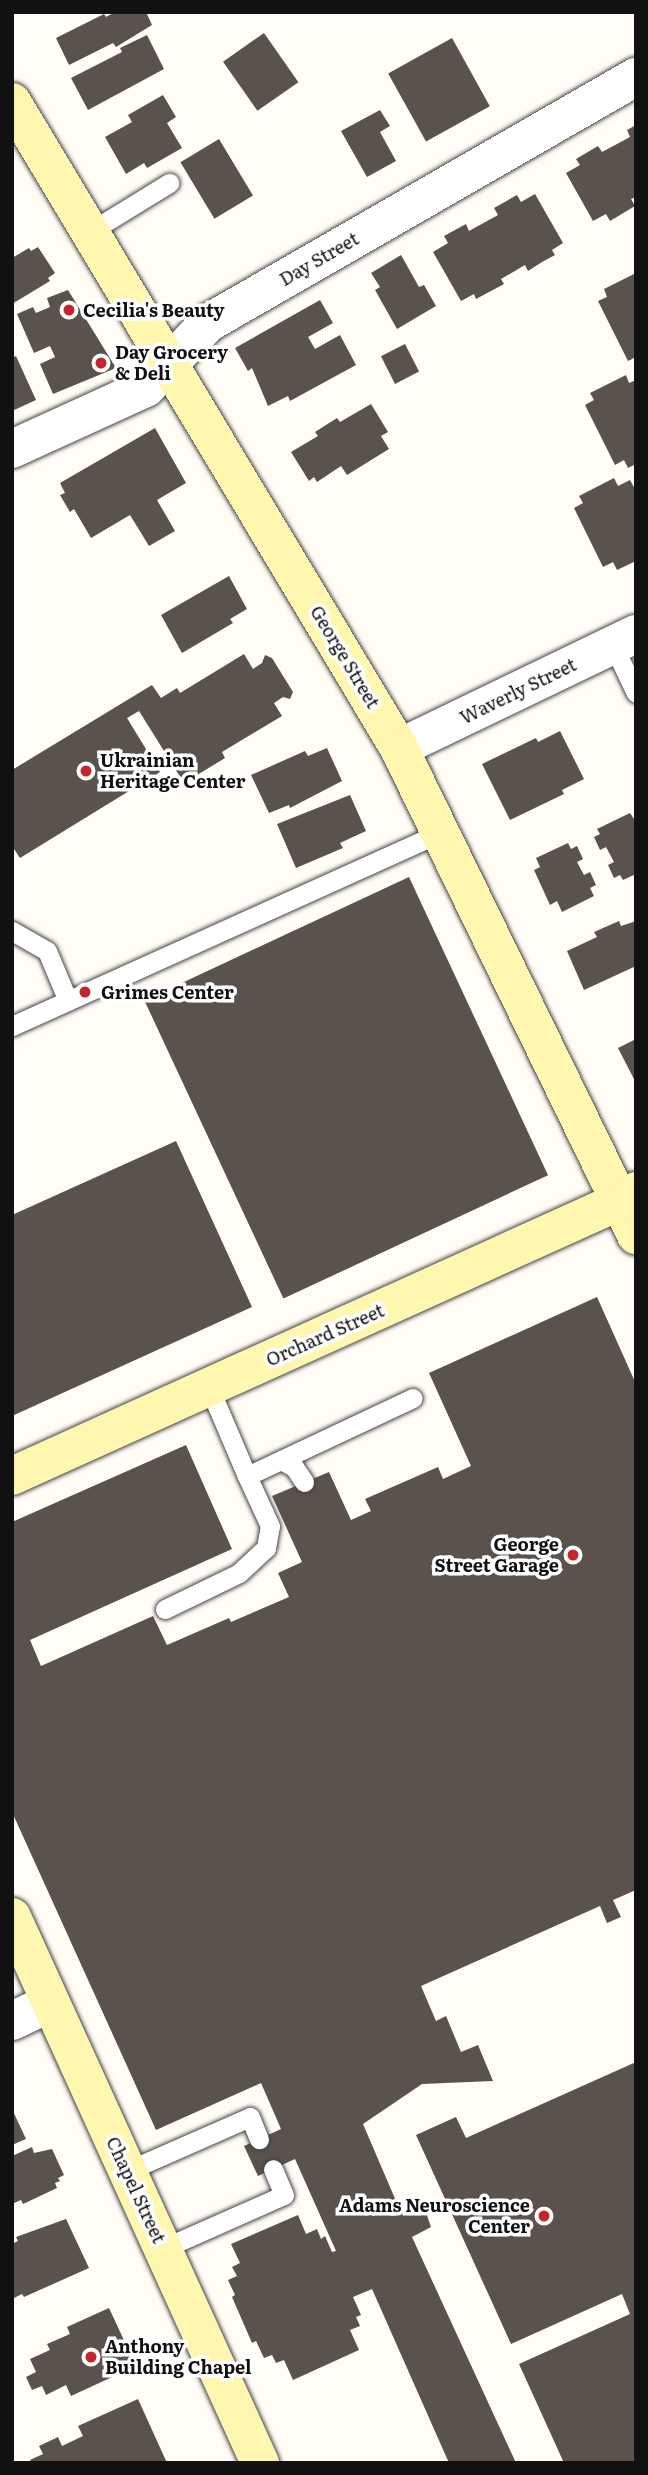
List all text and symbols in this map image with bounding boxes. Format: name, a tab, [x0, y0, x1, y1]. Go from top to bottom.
street label: Day Street	[276, 228, 362, 290]
place label: Cecilia's Beauty	[83, 299, 225, 321]
marker: Cecilia's Beauty	[61, 302, 77, 318]
place label: Day Grocery & Deli	[115, 342, 228, 384]
marker: Day Grocery & Deli	[93, 355, 109, 371]
street label: George Street	[306, 602, 384, 712]
street label: Waverly Street	[456, 654, 580, 728]
place label: Ukrainian Heritage Center	[100, 750, 245, 792]
marker: Ukrainian Heritage Center	[78, 763, 94, 779]
place label: Grimes Center	[101, 981, 234, 1003]
marker: Grimes Center	[75, 982, 95, 1002]
street label: Orchard Street	[263, 1299, 387, 1371]
place label: George Street Garage	[435, 1534, 559, 1576]
marker: George Street Garage	[565, 1547, 581, 1563]
street label: Chapel Street	[102, 2133, 170, 2247]
place label: Adams Neuroscience Center	[339, 2195, 530, 2238]
marker: Adams Neuroscience Center	[536, 2208, 552, 2224]
place label: Anthony Building Chapel	[105, 2336, 252, 2378]
marker: Anthony Building Chapel	[83, 2349, 99, 2365]

